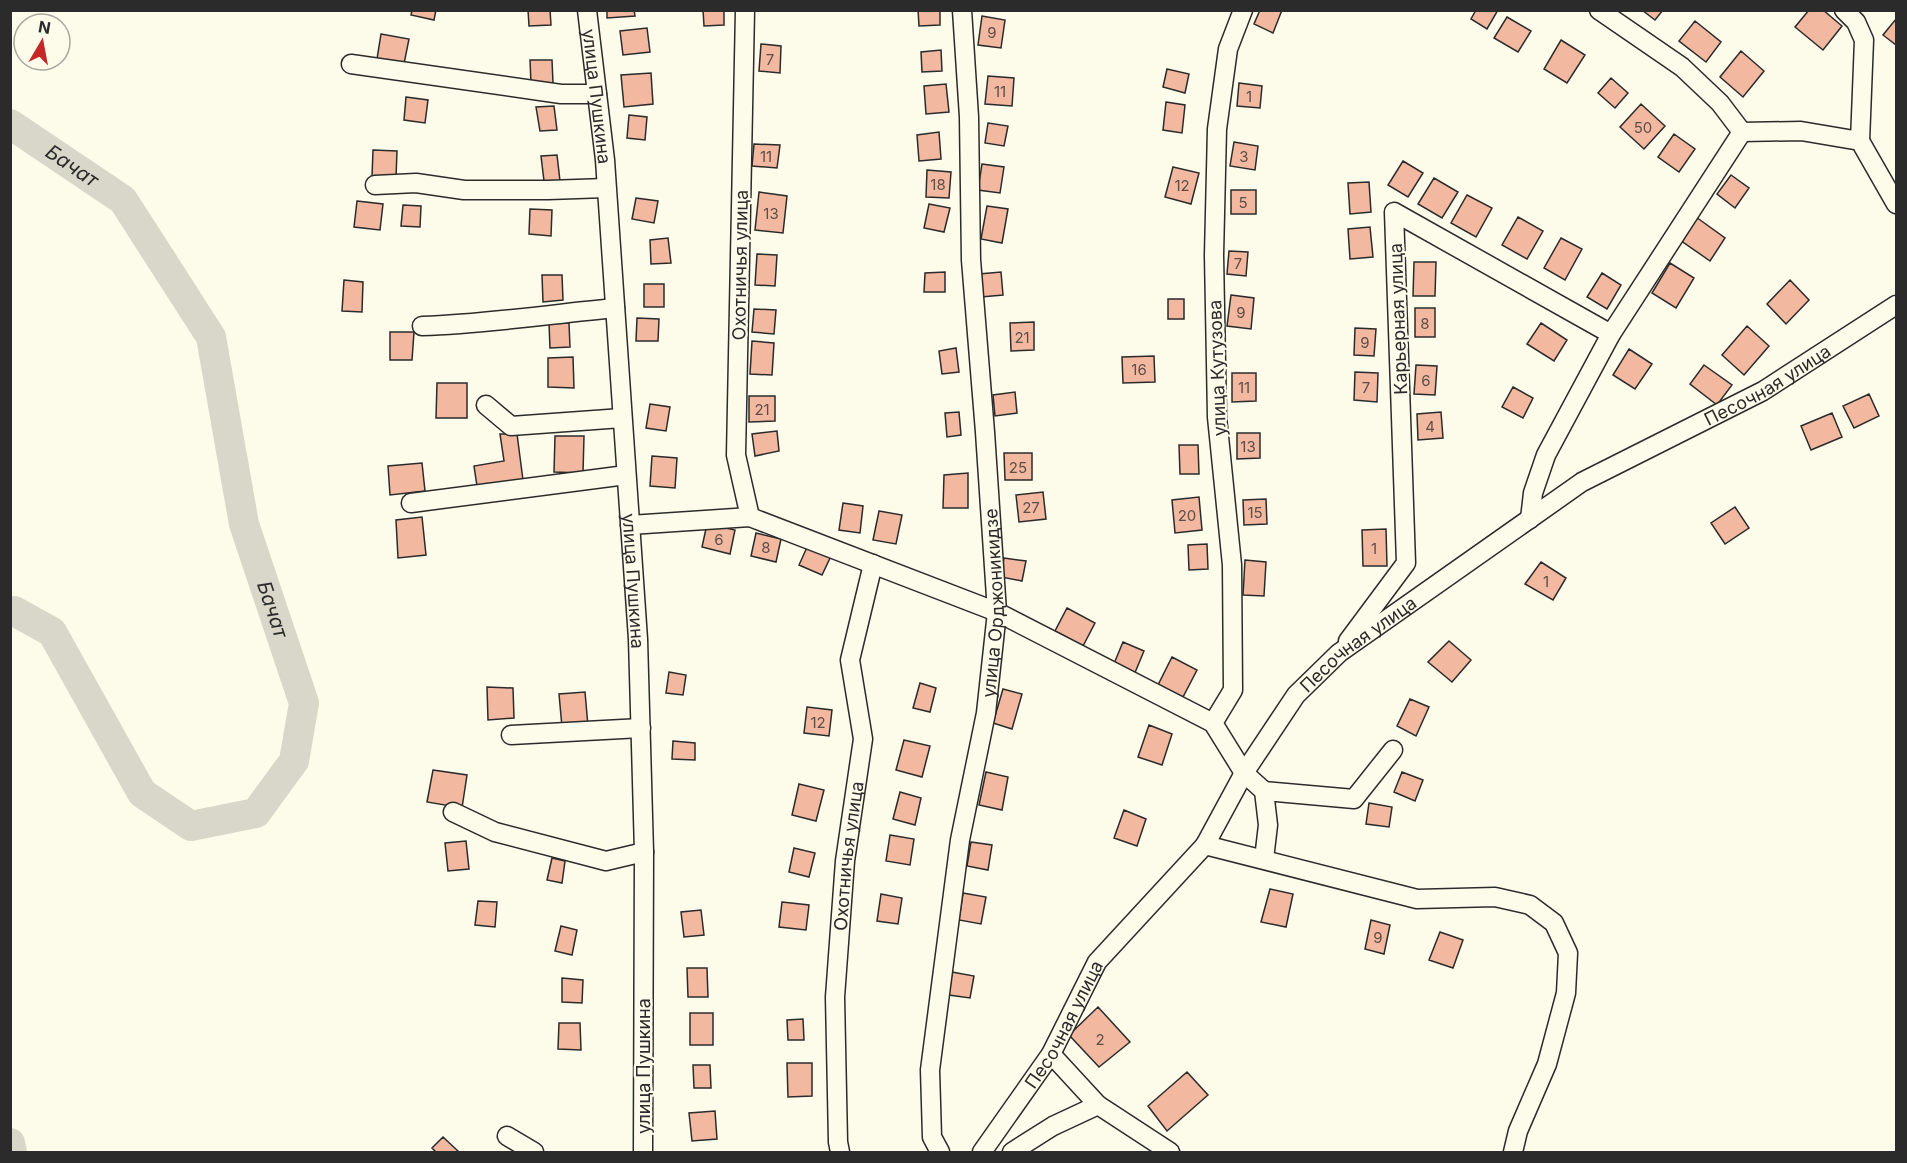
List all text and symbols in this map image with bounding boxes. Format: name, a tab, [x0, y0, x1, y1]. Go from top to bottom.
north arrow	[12, 12, 72, 72]
text: N	[37, 16, 52, 38]
house number: 9	[987, 23, 997, 42]
street label: улица Пушкина	[579, 28, 616, 165]
house number: 7	[766, 50, 774, 69]
house number: 11	[994, 82, 1006, 101]
house number: 1	[1246, 87, 1252, 106]
house number: 50	[1634, 118, 1652, 137]
water label: Бачат	[41, 140, 105, 193]
house number: 11	[760, 147, 772, 166]
house number: 3	[1239, 147, 1249, 166]
house number: 18	[930, 175, 946, 194]
house number: 12	[1174, 176, 1190, 195]
street label: Охотничья улица	[728, 190, 752, 340]
house number: 5	[1238, 193, 1248, 212]
house number: 13	[763, 204, 779, 223]
street label: Карьерная улица	[1385, 243, 1411, 395]
house number: 7	[1234, 254, 1242, 273]
street label: улица Кутузова	[1204, 299, 1230, 437]
house number: 9	[1236, 303, 1246, 322]
house number: 8	[1420, 314, 1430, 333]
house number: 21	[1014, 328, 1030, 347]
house number: 9	[1360, 333, 1370, 352]
street label: Песочная улица	[1700, 340, 1834, 429]
house number: 16	[1131, 360, 1147, 379]
house number: 6	[1421, 371, 1431, 390]
house number: 11	[1238, 378, 1250, 397]
house number: 7	[1362, 378, 1370, 397]
house number: 21	[754, 400, 770, 419]
house number: 4	[1425, 417, 1435, 436]
house number: 13	[1240, 437, 1256, 456]
house number: 25	[1009, 458, 1027, 477]
house number: 27	[1022, 498, 1040, 517]
house number: 15	[1247, 503, 1263, 522]
house number: 20	[1178, 506, 1196, 525]
street label: улица Орджоникидзе	[977, 508, 1008, 699]
street label: улица Пушкина	[619, 512, 649, 649]
house number: 6	[714, 530, 724, 549]
house number: 8	[761, 538, 771, 557]
house number: 1	[1371, 539, 1377, 558]
house number: 1	[1543, 572, 1549, 591]
water label: Бачат	[252, 578, 294, 643]
street label: Песочная улица	[1295, 592, 1420, 696]
house number: 12	[810, 713, 826, 732]
street label: Охотничья улица	[829, 780, 867, 932]
house number: 9	[1373, 928, 1383, 947]
street label: Песочная улица	[1020, 957, 1107, 1092]
street label: улица Пушкина	[633, 998, 654, 1134]
house number: 2	[1095, 1030, 1105, 1049]

